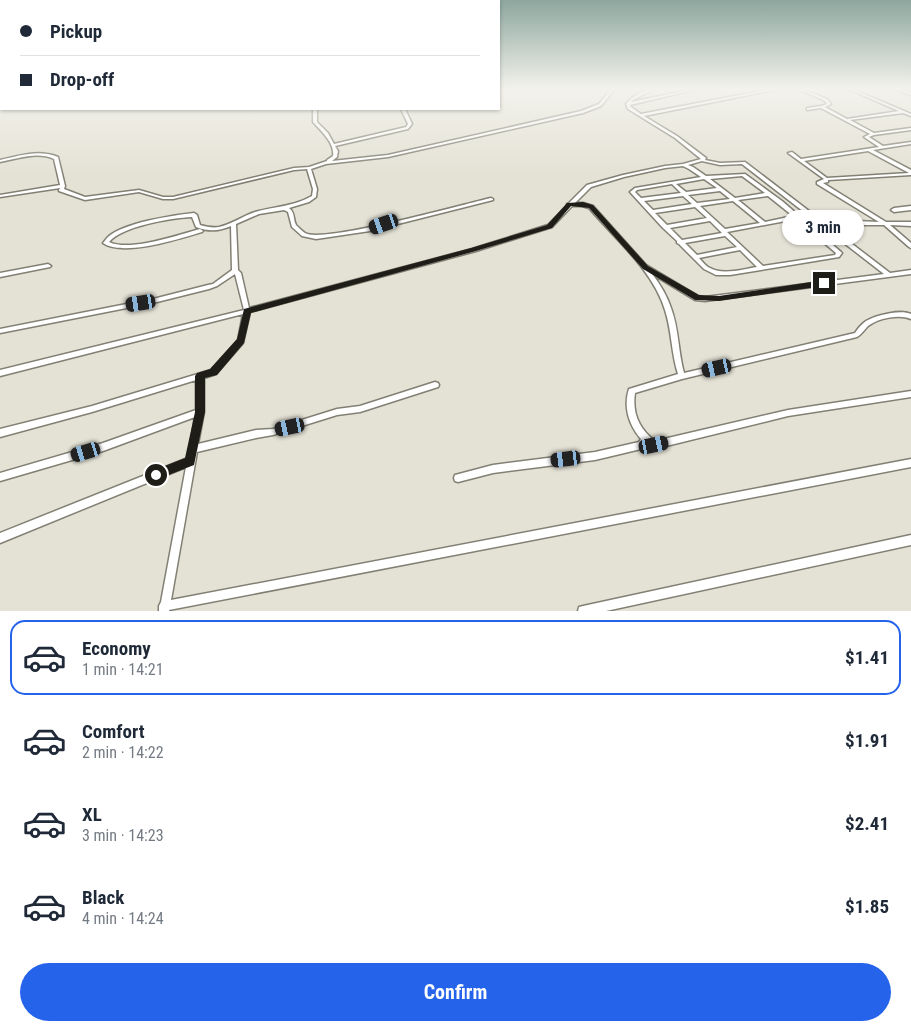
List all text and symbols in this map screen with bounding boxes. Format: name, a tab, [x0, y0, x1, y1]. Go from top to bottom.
text: Pickup	[50, 20, 102, 43]
text: Drop-off	[50, 68, 114, 91]
callout: 3 min	[783, 210, 865, 246]
car	[367, 212, 400, 236]
text: 3 min	[805, 218, 841, 237]
route end	[813, 272, 835, 294]
car	[125, 293, 156, 313]
car	[700, 357, 733, 379]
car	[273, 417, 306, 437]
car	[637, 435, 670, 455]
car	[69, 440, 102, 464]
car	[550, 450, 581, 468]
route start	[145, 464, 167, 486]
icon: car	[22, 635, 67, 680]
text: Economy	[82, 637, 151, 660]
text: $1.41	[845, 646, 889, 669]
text: 1 min · 14:21	[82, 660, 164, 679]
icon: car	[22, 718, 67, 763]
text: Comfort	[82, 720, 145, 743]
text: $1.91	[845, 729, 889, 752]
text: 2 min · 14:22	[82, 743, 164, 762]
icon: car	[22, 801, 67, 846]
text: XL	[82, 803, 102, 826]
text: $2.41	[845, 812, 889, 835]
text: 3 min · 14:23	[82, 826, 164, 845]
icon: car	[22, 884, 67, 929]
text: Black	[82, 886, 124, 909]
text: $1.85	[845, 895, 889, 918]
text: 4 min · 14:24	[82, 909, 164, 928]
button: Confirm	[20, 963, 891, 1021]

